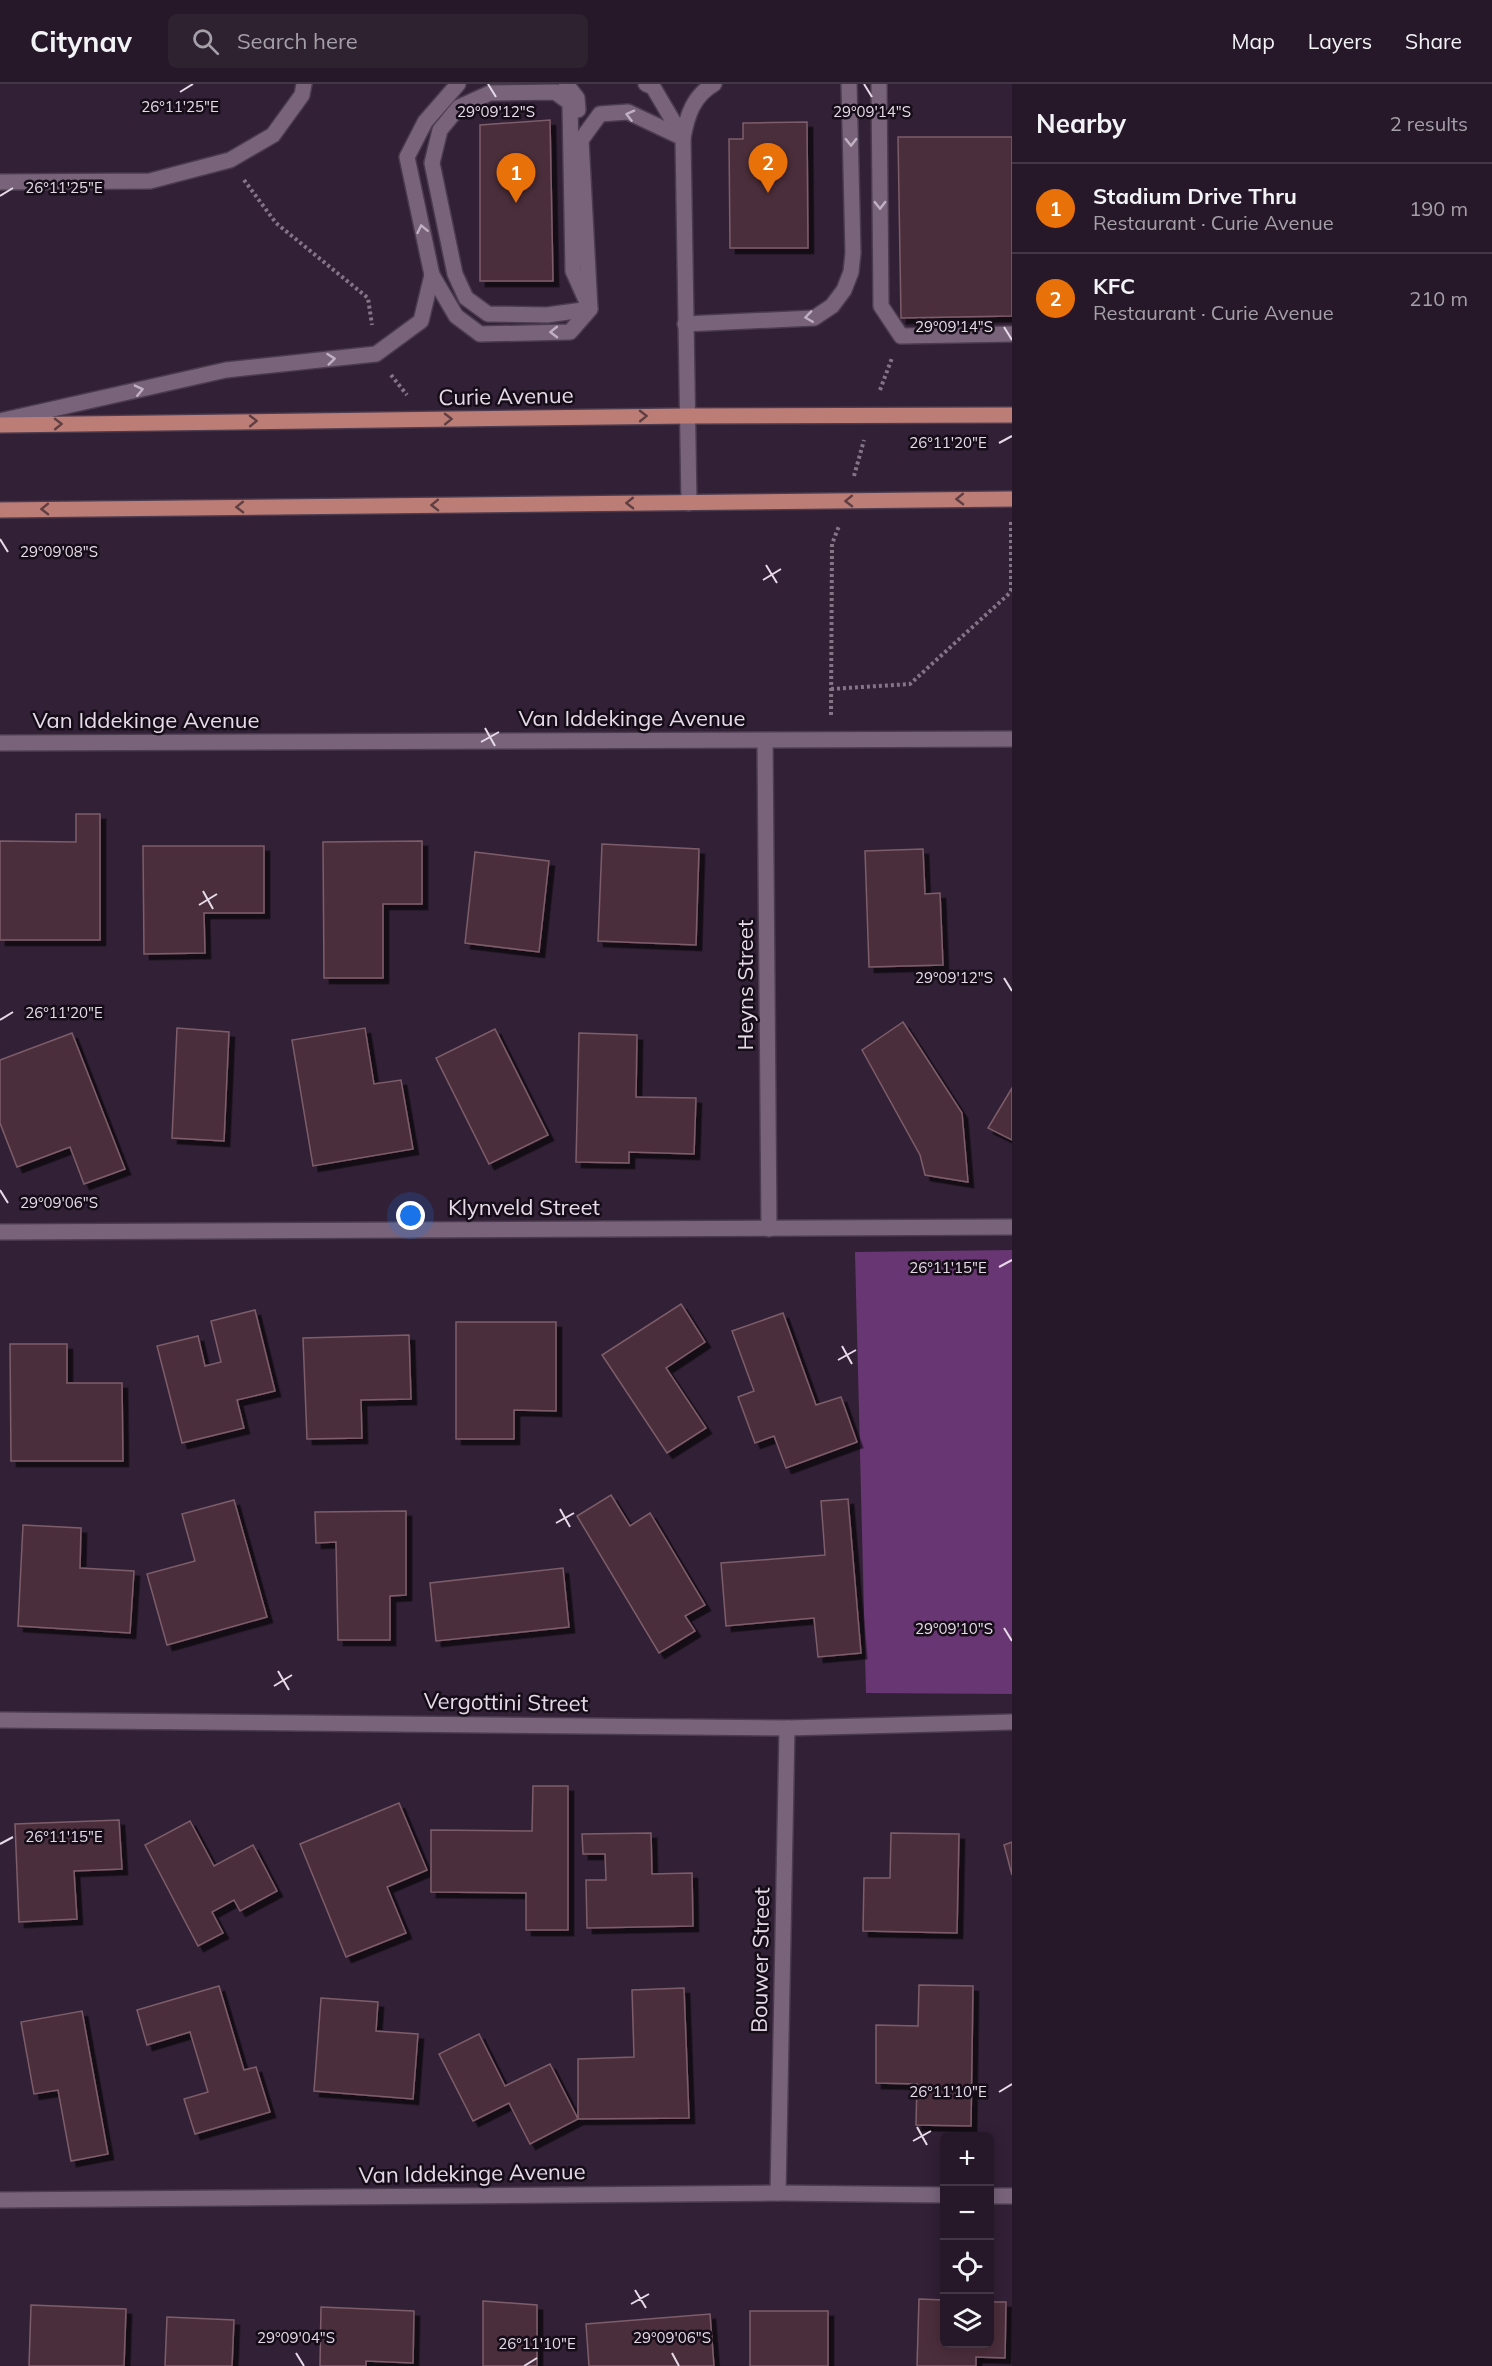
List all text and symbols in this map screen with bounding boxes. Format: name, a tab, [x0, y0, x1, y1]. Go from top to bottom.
search box	[168, 14, 588, 68]
text: Citynav	[30, 24, 132, 59]
icon: search	[189, 25, 222, 58]
text: Search here	[237, 27, 358, 55]
text: Map	[1232, 28, 1275, 54]
text: Layers	[1308, 28, 1372, 54]
text: Share	[1405, 28, 1462, 54]
text: 26°11'25"E	[141, 97, 219, 116]
text: 29°09'12"S	[457, 102, 535, 121]
text: 29°09'14"S	[833, 102, 911, 121]
text: Nearby	[1036, 107, 1126, 140]
one-way arrow	[625, 109, 635, 122]
text: 2 results	[1390, 111, 1468, 136]
one-way arrow	[844, 138, 857, 147]
pin: 2	[748, 144, 788, 193]
pin: 1	[496, 154, 536, 203]
text: 26°11'25"E	[25, 178, 103, 197]
text: Stadium Drive Thru	[1093, 182, 1297, 210]
text: 1	[1050, 196, 1062, 221]
text: 190 m	[1409, 196, 1468, 221]
one-way arrow	[874, 201, 886, 210]
text: Restaurant · Curie Avenue	[1093, 210, 1334, 235]
one-way arrow	[417, 225, 430, 235]
text: KFC	[1093, 272, 1135, 300]
text: 2	[1050, 286, 1062, 311]
text: 210 m	[1409, 286, 1468, 311]
text: Restaurant · Curie Avenue	[1093, 300, 1334, 325]
one-way arrow	[805, 310, 814, 322]
text: 29°09'14"S	[915, 317, 993, 336]
one-way arrow	[550, 326, 559, 339]
one-way arrow	[327, 353, 336, 366]
street label: Curie Avenue	[438, 381, 574, 411]
one-way arrow	[134, 384, 144, 397]
one-way arrow	[639, 410, 648, 422]
one-way arrow	[444, 413, 453, 425]
one-way arrow	[249, 415, 258, 427]
one-way arrow	[54, 418, 63, 430]
text: 26°11'20"E	[909, 433, 987, 452]
one-way arrow	[955, 493, 964, 506]
one-way arrow	[845, 495, 854, 507]
one-way arrow	[626, 497, 635, 509]
one-way arrow	[431, 499, 440, 511]
one-way arrow	[236, 501, 245, 513]
one-way arrow	[41, 503, 50, 515]
text: 29°09'08"S	[20, 542, 98, 561]
street label: Van Iddekinge Avenue	[518, 704, 746, 732]
street label: Van Iddekinge Avenue	[32, 706, 260, 734]
street label: Heyns Street	[731, 919, 759, 1050]
text: 29°09'12"S	[915, 968, 993, 987]
text: 26°11'20"E	[25, 1003, 103, 1022]
text: 29°09'06"S	[20, 1193, 98, 1212]
street label: Klynveld Street	[448, 1193, 600, 1221]
your location	[396, 1201, 425, 1230]
text: 26°11'15"E	[909, 1258, 987, 1277]
text: 29°09'10"S	[915, 1619, 993, 1638]
street label: Vergottini Street	[423, 1687, 589, 1717]
text: 26°11'15"E	[25, 1827, 103, 1846]
street label: Bouwer Street	[745, 1887, 775, 2033]
text: 26°11'10"E	[909, 2082, 987, 2101]
map controls	[940, 2132, 994, 2348]
button: +	[940, 2132, 994, 2186]
street label: Van Iddekinge Avenue	[358, 2157, 586, 2189]
button: −	[940, 2186, 994, 2240]
button: locate	[940, 2240, 994, 2294]
button: layers	[940, 2294, 994, 2348]
text: 29°09'04"S	[257, 2328, 335, 2347]
text: 29°09'06"S	[633, 2328, 711, 2347]
text: 26°11'10"E	[498, 2334, 576, 2353]

